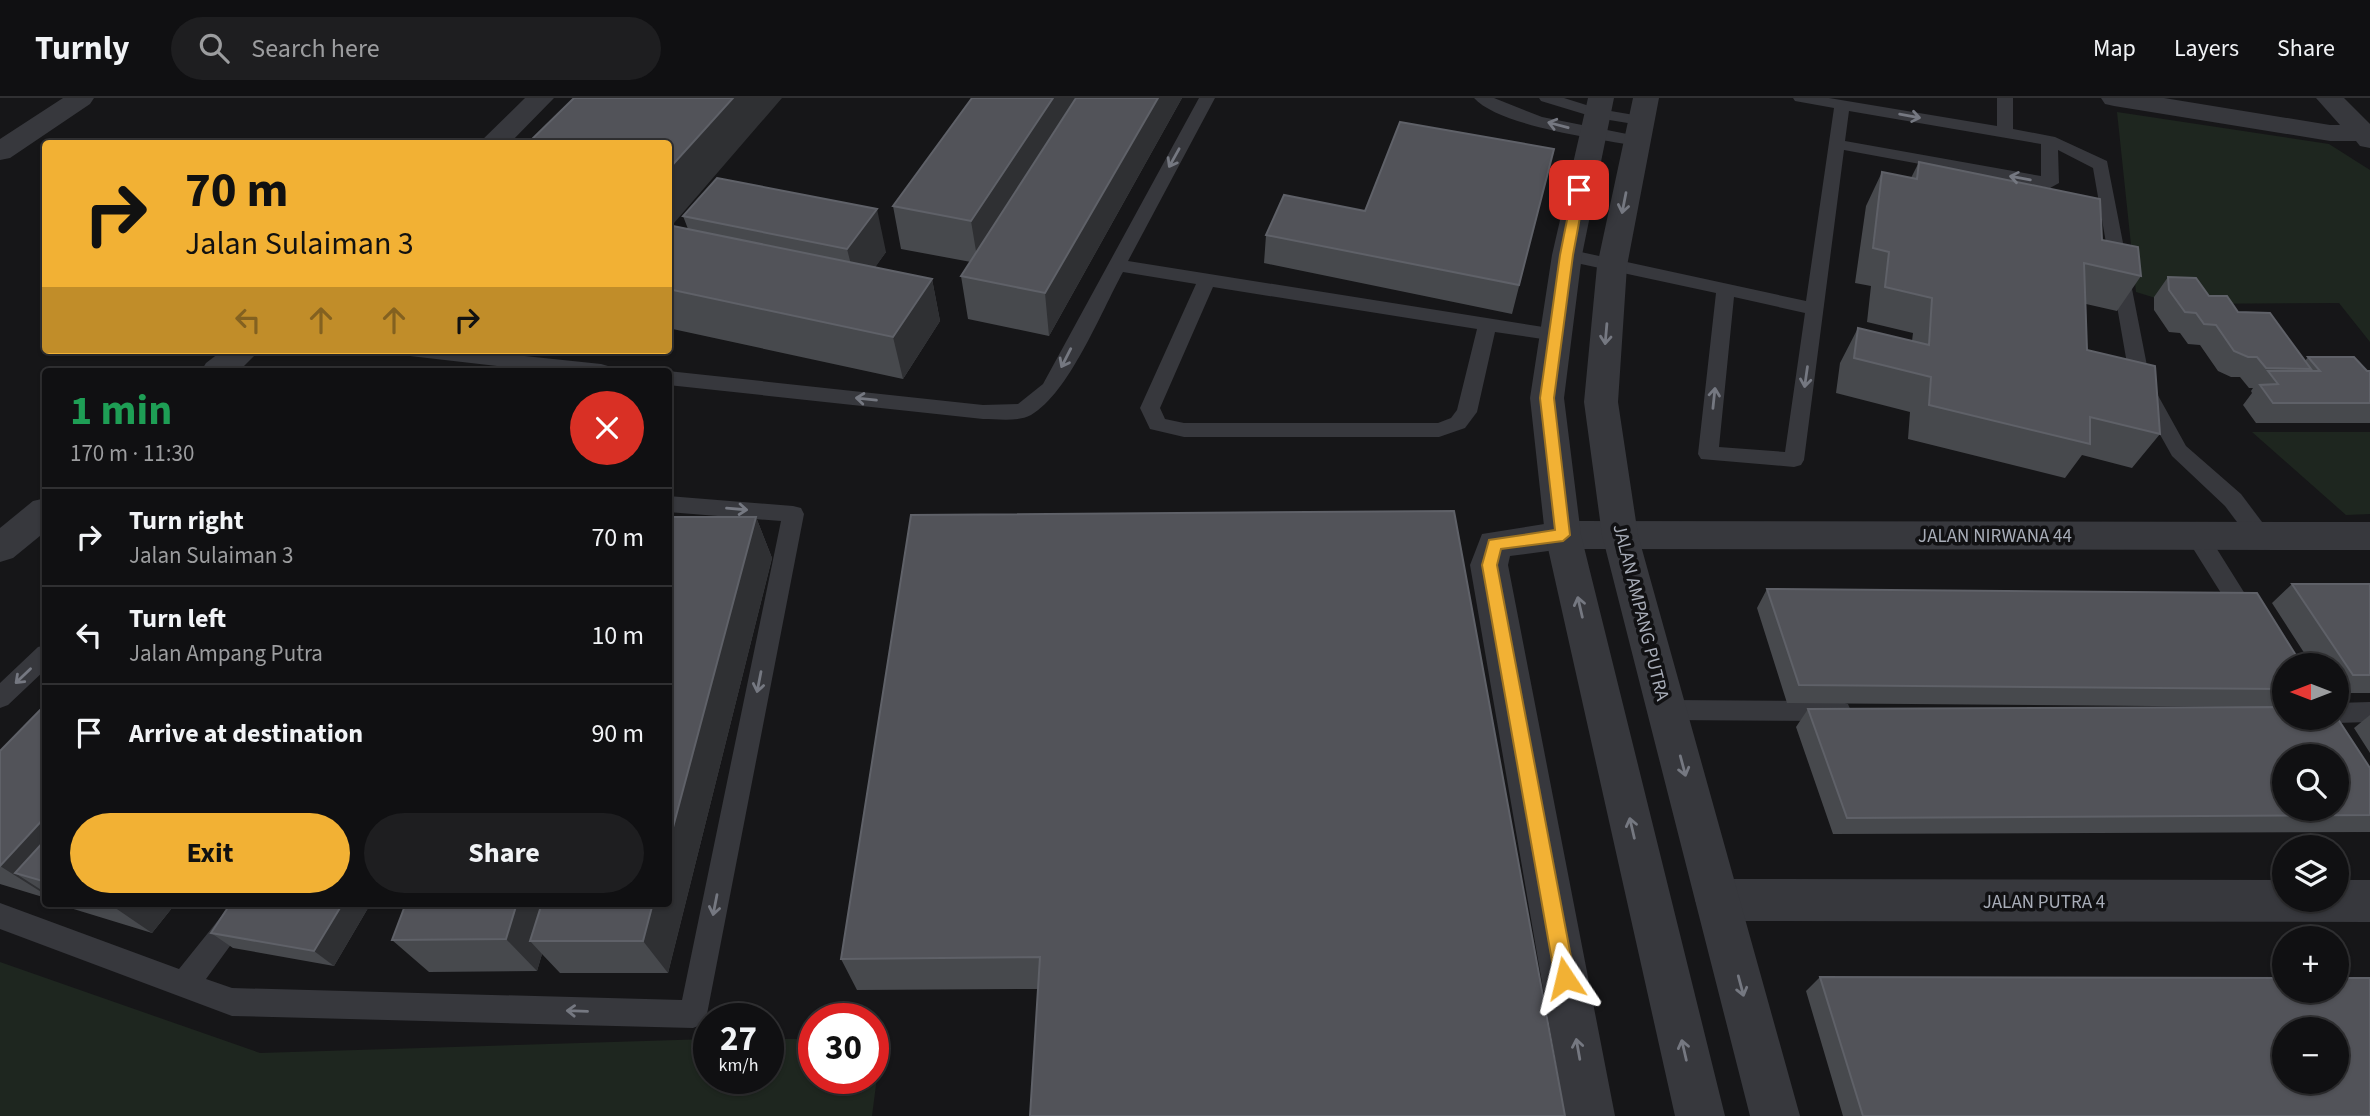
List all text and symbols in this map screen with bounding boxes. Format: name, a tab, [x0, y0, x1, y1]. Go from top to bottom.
search box	[171, 17, 661, 80]
text: Turnly	[35, 25, 129, 72]
icon: search	[195, 29, 233, 67]
text: Search here	[251, 30, 380, 67]
text: Map	[2093, 31, 2136, 66]
text: Layers	[2174, 31, 2239, 66]
text: Share	[2277, 31, 2335, 66]
one-way arrow	[1898, 110, 1921, 123]
one-way arrow	[1548, 118, 1570, 131]
one-way arrow	[1167, 147, 1180, 168]
text: 70 m	[185, 156, 289, 226]
pin	[1549, 160, 1609, 220]
icon: right	[70, 168, 161, 259]
one-way arrow	[2010, 170, 2032, 184]
icon: arrive	[1560, 171, 1598, 209]
one-way arrow	[1617, 191, 1630, 214]
text: Jalan Sulaiman 3	[185, 221, 414, 267]
icon: left	[229, 301, 267, 339]
icon: ahead	[302, 301, 340, 339]
icon: ahead	[375, 301, 413, 339]
icon: right	[448, 301, 486, 339]
one-way arrow	[1599, 322, 1612, 344]
one-way arrow	[1059, 348, 1073, 368]
one-way arrow	[1799, 365, 1812, 387]
text: 1 min	[70, 381, 172, 441]
one-way arrow	[1708, 387, 1721, 410]
button: close	[570, 391, 644, 465]
one-way arrow	[855, 393, 878, 406]
text: 170 m · 11:30	[70, 437, 194, 470]
text: Turn right	[129, 502, 244, 539]
one-way arrow	[725, 503, 747, 516]
icon: right	[70, 518, 108, 556]
text: 70 m	[591, 519, 644, 556]
street label: JALAN AMPANG PUTRA	[1605, 521, 1676, 704]
street label: JALAN NIRWANA 44	[1918, 523, 2072, 550]
text: Jalan Sulaiman 3	[129, 539, 293, 572]
one-way arrow	[1573, 596, 1586, 619]
text: Turn left	[129, 600, 226, 637]
icon: left	[70, 616, 108, 654]
text: 10 m	[591, 617, 644, 654]
text: Jalan Ampang Putra	[129, 637, 323, 670]
north arrow	[2272, 653, 2348, 730]
map controls	[2272, 653, 2349, 1094]
one-way arrow	[14, 668, 32, 684]
one-way arrow	[752, 670, 766, 693]
icon: arrive	[70, 714, 108, 752]
text: Arrive at destination	[129, 715, 363, 752]
text: 90 m	[591, 715, 644, 752]
button: search	[2272, 744, 2349, 821]
one-way arrow	[1677, 754, 1690, 777]
button: Exit	[70, 813, 350, 893]
button: Share	[364, 813, 644, 893]
one-way arrow	[1625, 817, 1639, 840]
button: layers	[2272, 835, 2349, 912]
street label: JALAN PUTRA 4	[1983, 889, 2105, 916]
one-way arrow	[707, 893, 721, 916]
button: +	[2272, 926, 2349, 1003]
position arrow	[1528, 941, 1602, 1015]
one-way arrow	[1735, 974, 1748, 997]
speed limit sign: 30	[798, 1003, 889, 1094]
one-way arrow	[566, 1004, 589, 1018]
text: 27	[720, 1014, 757, 1064]
button: −	[2272, 1017, 2349, 1094]
one-way arrow	[1570, 1038, 1584, 1061]
one-way arrow	[1677, 1039, 1690, 1061]
text: km/h	[719, 1053, 758, 1078]

